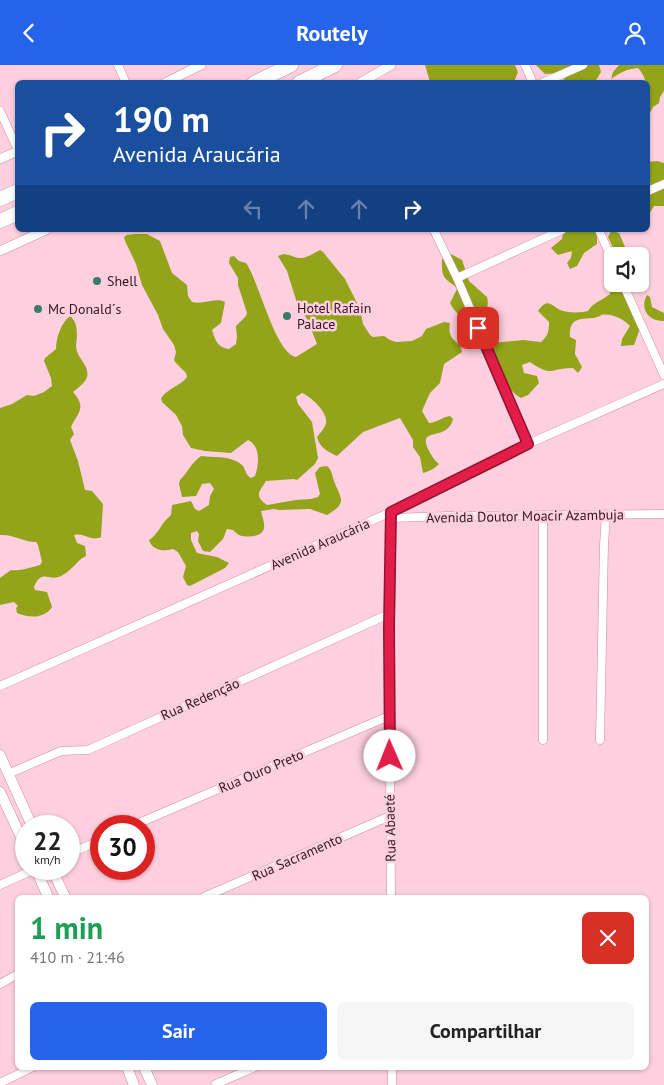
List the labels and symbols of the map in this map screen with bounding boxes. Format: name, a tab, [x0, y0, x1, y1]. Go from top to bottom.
place label: Shell	[107, 272, 137, 290]
marker: Shell	[91, 275, 103, 287]
place label: Hotel Rafain Palace	[297, 299, 371, 333]
place label: Mc Donald´s	[48, 300, 121, 318]
marker: Mc Donald´s	[32, 303, 44, 315]
pin	[457, 307, 499, 349]
marker: Hotel Rafain Palace	[281, 310, 293, 322]
street label: Avenida Doutor Moacir Azambuja	[426, 505, 624, 527]
street label: Avenida Araucária	[268, 514, 372, 574]
street label: Rua Redenção	[158, 674, 242, 724]
position arrow	[363, 729, 415, 781]
street label: Rua Ouro Preto	[216, 745, 306, 797]
street label: Rua Abaeté	[380, 794, 400, 862]
speed limit sign: 30	[90, 815, 155, 880]
street label: Rua Sacramento	[249, 829, 345, 885]

